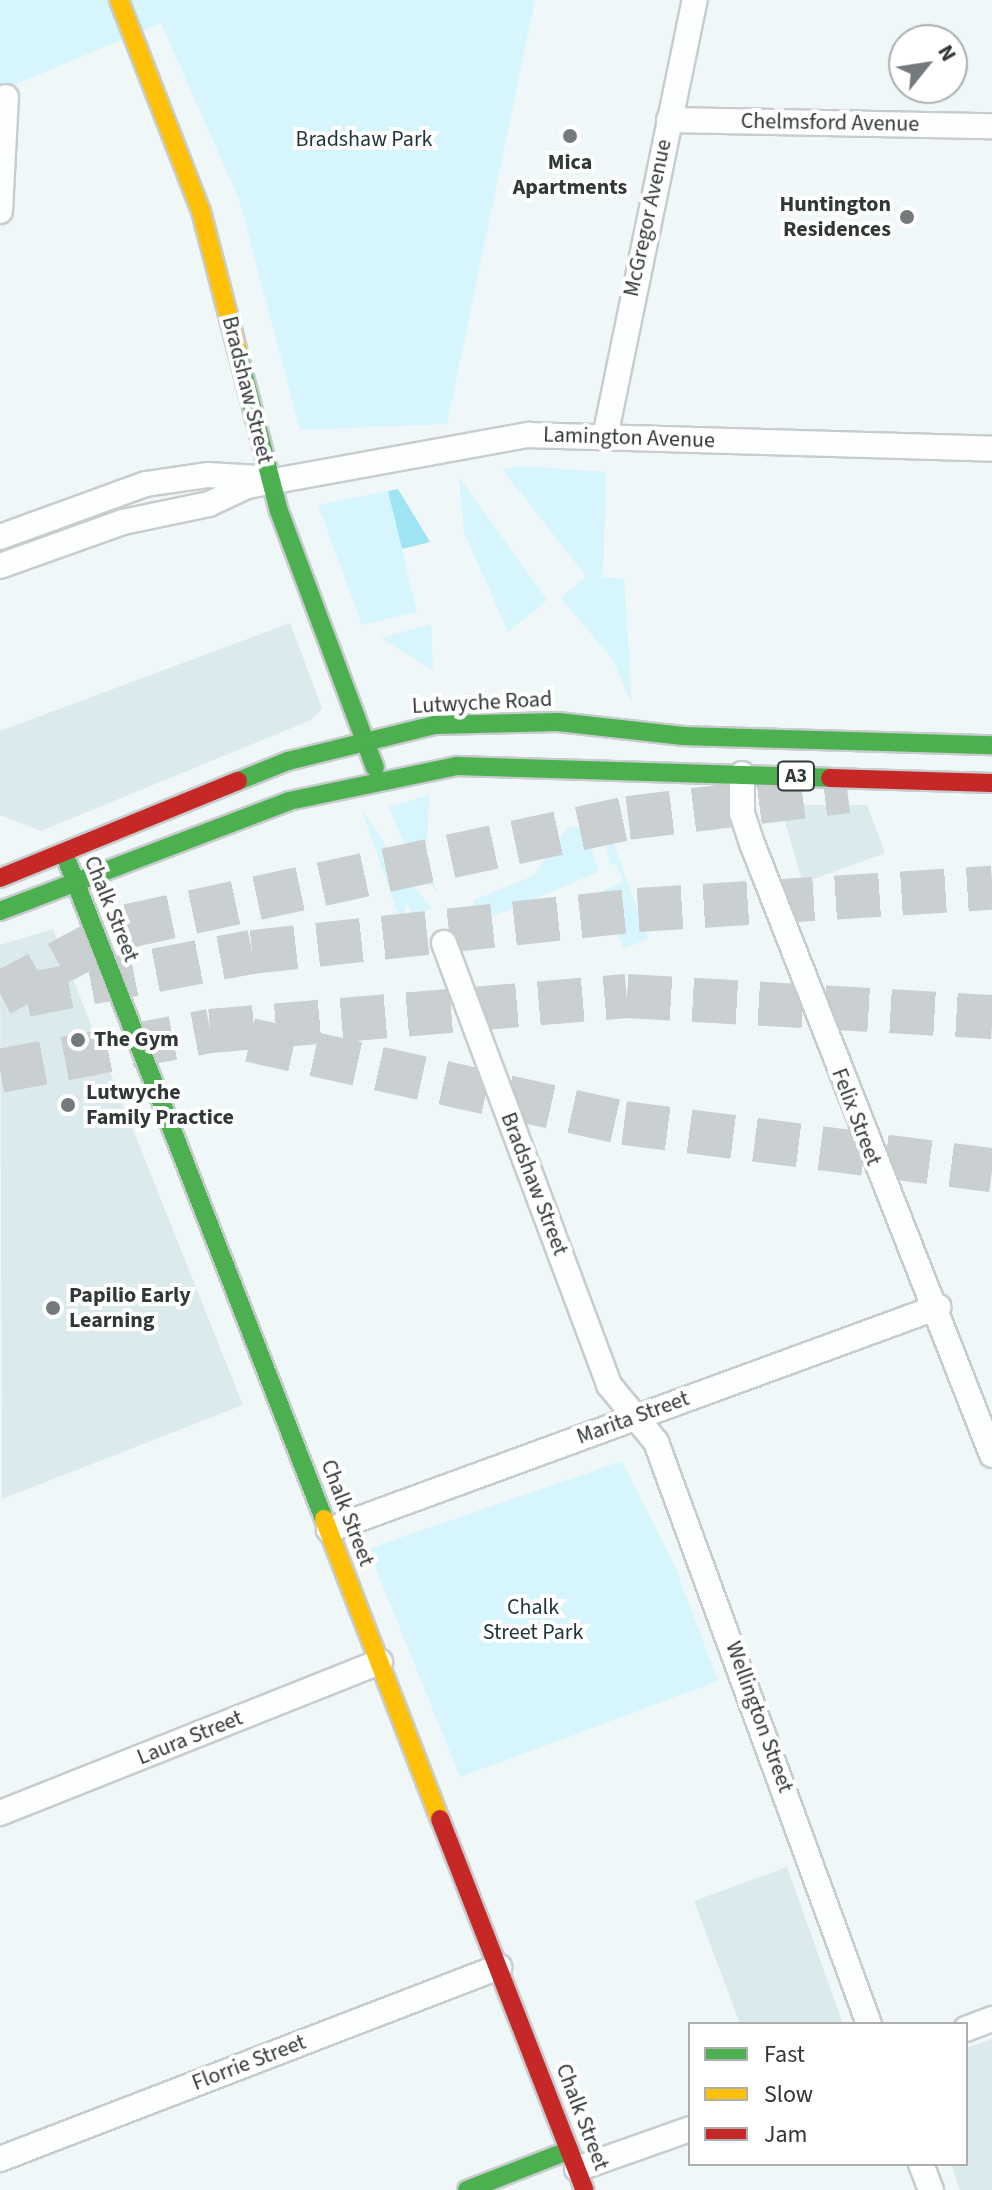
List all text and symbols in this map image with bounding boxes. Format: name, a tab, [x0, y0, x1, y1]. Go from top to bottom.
north arrow	[888, 24, 968, 104]
text: N	[930, 39, 965, 67]
street label: Chelmsford Avenue	[741, 108, 919, 138]
park label: Bradshaw Park	[296, 127, 432, 153]
marker: Mica Apartments	[561, 127, 579, 145]
street label: McGregor Avenue	[618, 137, 678, 299]
place label: Mica Apartments	[513, 149, 627, 200]
place label: Huntington Residences	[779, 191, 891, 242]
marker: Huntington Residences	[898, 208, 916, 226]
street label: Bradshaw Street	[216, 314, 278, 466]
street label: Lamington Avenue	[543, 422, 715, 454]
street label: Lutwyche Road	[411, 686, 553, 720]
road number: A3	[776, 760, 816, 792]
street label: Chalk Street	[78, 852, 144, 966]
place label: The Gym	[94, 1027, 179, 1053]
marker: The Gym	[69, 1031, 87, 1049]
street label: Felix Street	[825, 1065, 887, 1169]
place label: Lutwyche Family Practice	[86, 1079, 234, 1130]
marker: Lutwyche Family Practice	[57, 1094, 79, 1116]
street label: Bradshaw Street	[495, 1109, 573, 1259]
place label: Papilio Early Learning	[69, 1282, 191, 1334]
marker: Papilio Early Learning	[44, 1299, 62, 1317]
street label: Marita Street	[573, 1385, 693, 1451]
street label: Chalk Street	[315, 1456, 379, 1570]
park label: Chalk Street Park	[483, 1594, 583, 1646]
street label: Wellington Street	[719, 1638, 799, 1796]
street label: Laura Street	[133, 1705, 247, 1771]
legend	[688, 2022, 968, 2166]
street label: Florrie Street	[188, 2029, 310, 2097]
text: Fast	[764, 2037, 805, 2072]
street label: Chalk Street	[550, 2060, 614, 2174]
text: Slow	[764, 2077, 813, 2112]
text: Jam	[764, 2117, 808, 2152]

